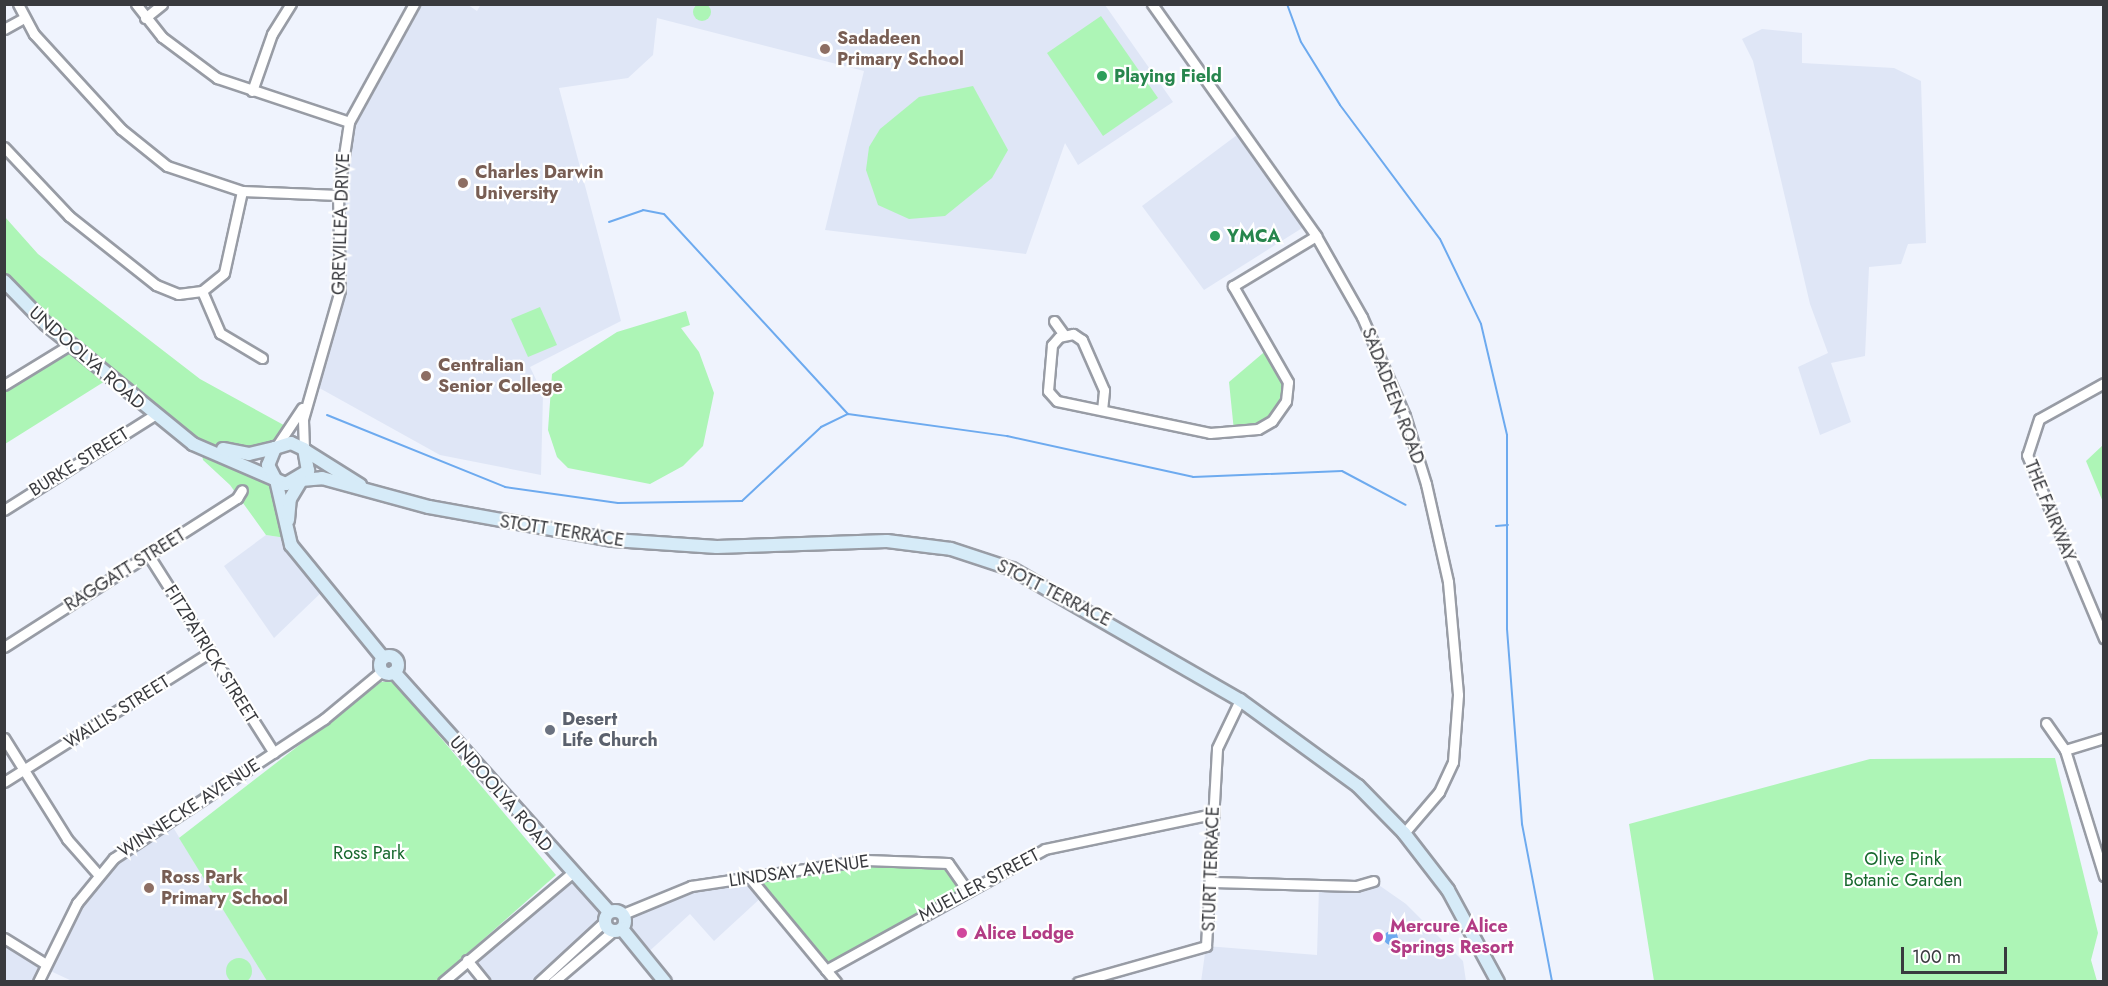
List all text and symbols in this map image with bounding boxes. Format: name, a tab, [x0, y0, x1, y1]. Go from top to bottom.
place label: Sadadeen Primary School	[837, 28, 964, 70]
marker: Sadadeen Primary School	[818, 42, 832, 56]
place label: Playing Field	[1114, 65, 1222, 87]
marker: Playing Field	[1095, 69, 1109, 83]
street label: GREVILLEA DRIVE	[328, 153, 354, 295]
place label: Charles Darwin University	[475, 162, 604, 204]
marker: Charles Darwin University	[456, 176, 470, 190]
place label: YMCA	[1227, 225, 1280, 247]
marker: YMCA	[1208, 229, 1222, 243]
street label: UNDOOLYA ROAD	[25, 302, 149, 414]
street label: SADADEEN ROAD	[1357, 325, 1429, 467]
place label: Centralian Senior College	[438, 355, 563, 398]
marker: Centralian Senior College	[419, 369, 433, 383]
street label: BURKE STREET	[25, 423, 133, 501]
street label: THE FAIRWAY	[2020, 457, 2080, 565]
street label: STOTT TERRACE	[498, 511, 626, 551]
street label: RAGGATT STREET	[61, 524, 189, 616]
street label: STOTT TERRACE	[993, 555, 1115, 631]
street label: FITZPATRICK STREET	[160, 581, 262, 727]
street label: WALLIS STREET	[60, 671, 174, 753]
place label: Desert Life Church	[562, 709, 658, 752]
marker: Desert Life Church	[543, 723, 557, 737]
street label: UNDOOLYA ROAD	[445, 732, 557, 856]
street label: WINNECKE AVENUE	[114, 754, 264, 862]
street label: STURT TERRACE	[1198, 806, 1224, 932]
park label: Ross Park	[333, 842, 405, 864]
street label: MUELLER STREET	[915, 844, 1043, 926]
park label: Olive Pink Botanic Garden	[1844, 849, 1962, 892]
street label: LINDSAY AVENUE	[727, 850, 871, 892]
place label: Ross Park Primary School	[161, 867, 288, 910]
marker: Ross Park Primary School	[142, 881, 156, 895]
place label: Mercure Alice Springs Resort	[1390, 916, 1514, 958]
place label: Alice Lodge	[974, 922, 1074, 944]
marker: Alice Lodge	[955, 926, 969, 940]
marker: Mercure Alice Springs Resort	[1371, 930, 1385, 944]
scale bar	[1904, 935, 2010, 973]
text: 100 m	[1912, 944, 1961, 970]

